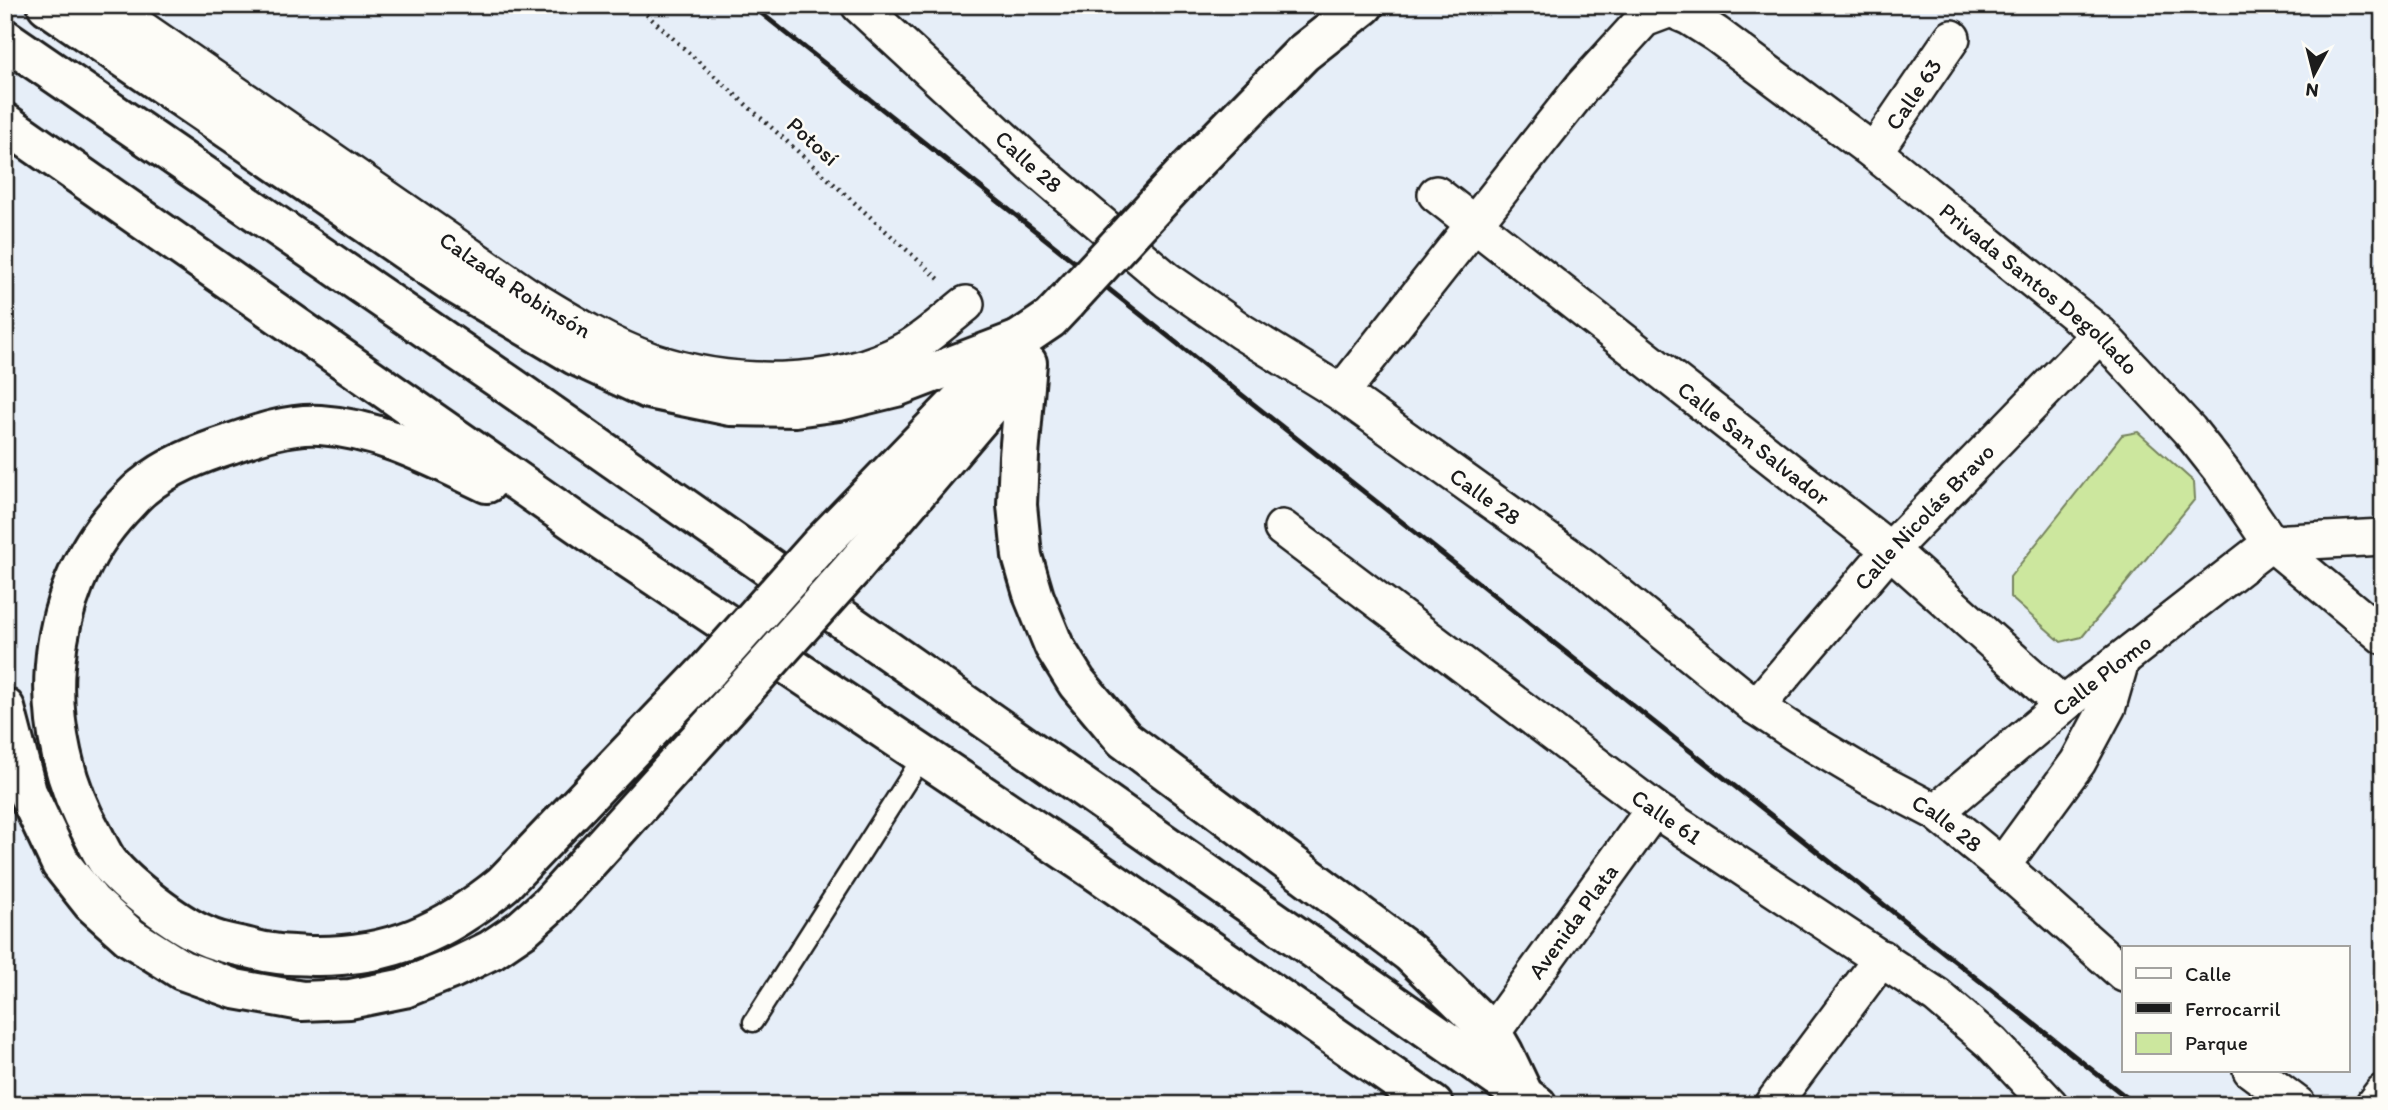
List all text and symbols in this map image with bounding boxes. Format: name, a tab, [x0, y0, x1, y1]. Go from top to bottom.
north arrow	[2280, 38, 2350, 108]
street label: Calle 63	[1879, 53, 1948, 135]
text: N	[2304, 78, 2320, 103]
street label: Potosí	[781, 110, 845, 172]
street label: Calle 28	[989, 124, 1068, 199]
street label: Privada Santos Degollado	[1934, 196, 2145, 380]
street label: Calzada Robinsón	[434, 225, 596, 344]
street label: Calle San Salvador	[1672, 375, 1836, 512]
street label: Calle Nicolás Bravo	[1848, 437, 2000, 596]
street label: Calle 28	[1444, 461, 1526, 531]
street label: Calle Plomo	[2046, 628, 2157, 722]
street label: Calle 61	[1626, 783, 1707, 851]
street label: Calle 28	[1907, 788, 1988, 858]
street label: Avenida Plata	[1522, 858, 1624, 984]
legend	[2122, 946, 2350, 1072]
text: Calle	[2185, 961, 2231, 986]
text: Ferrocarril	[2185, 996, 2280, 1021]
text: Parque	[2185, 1030, 2248, 1055]

